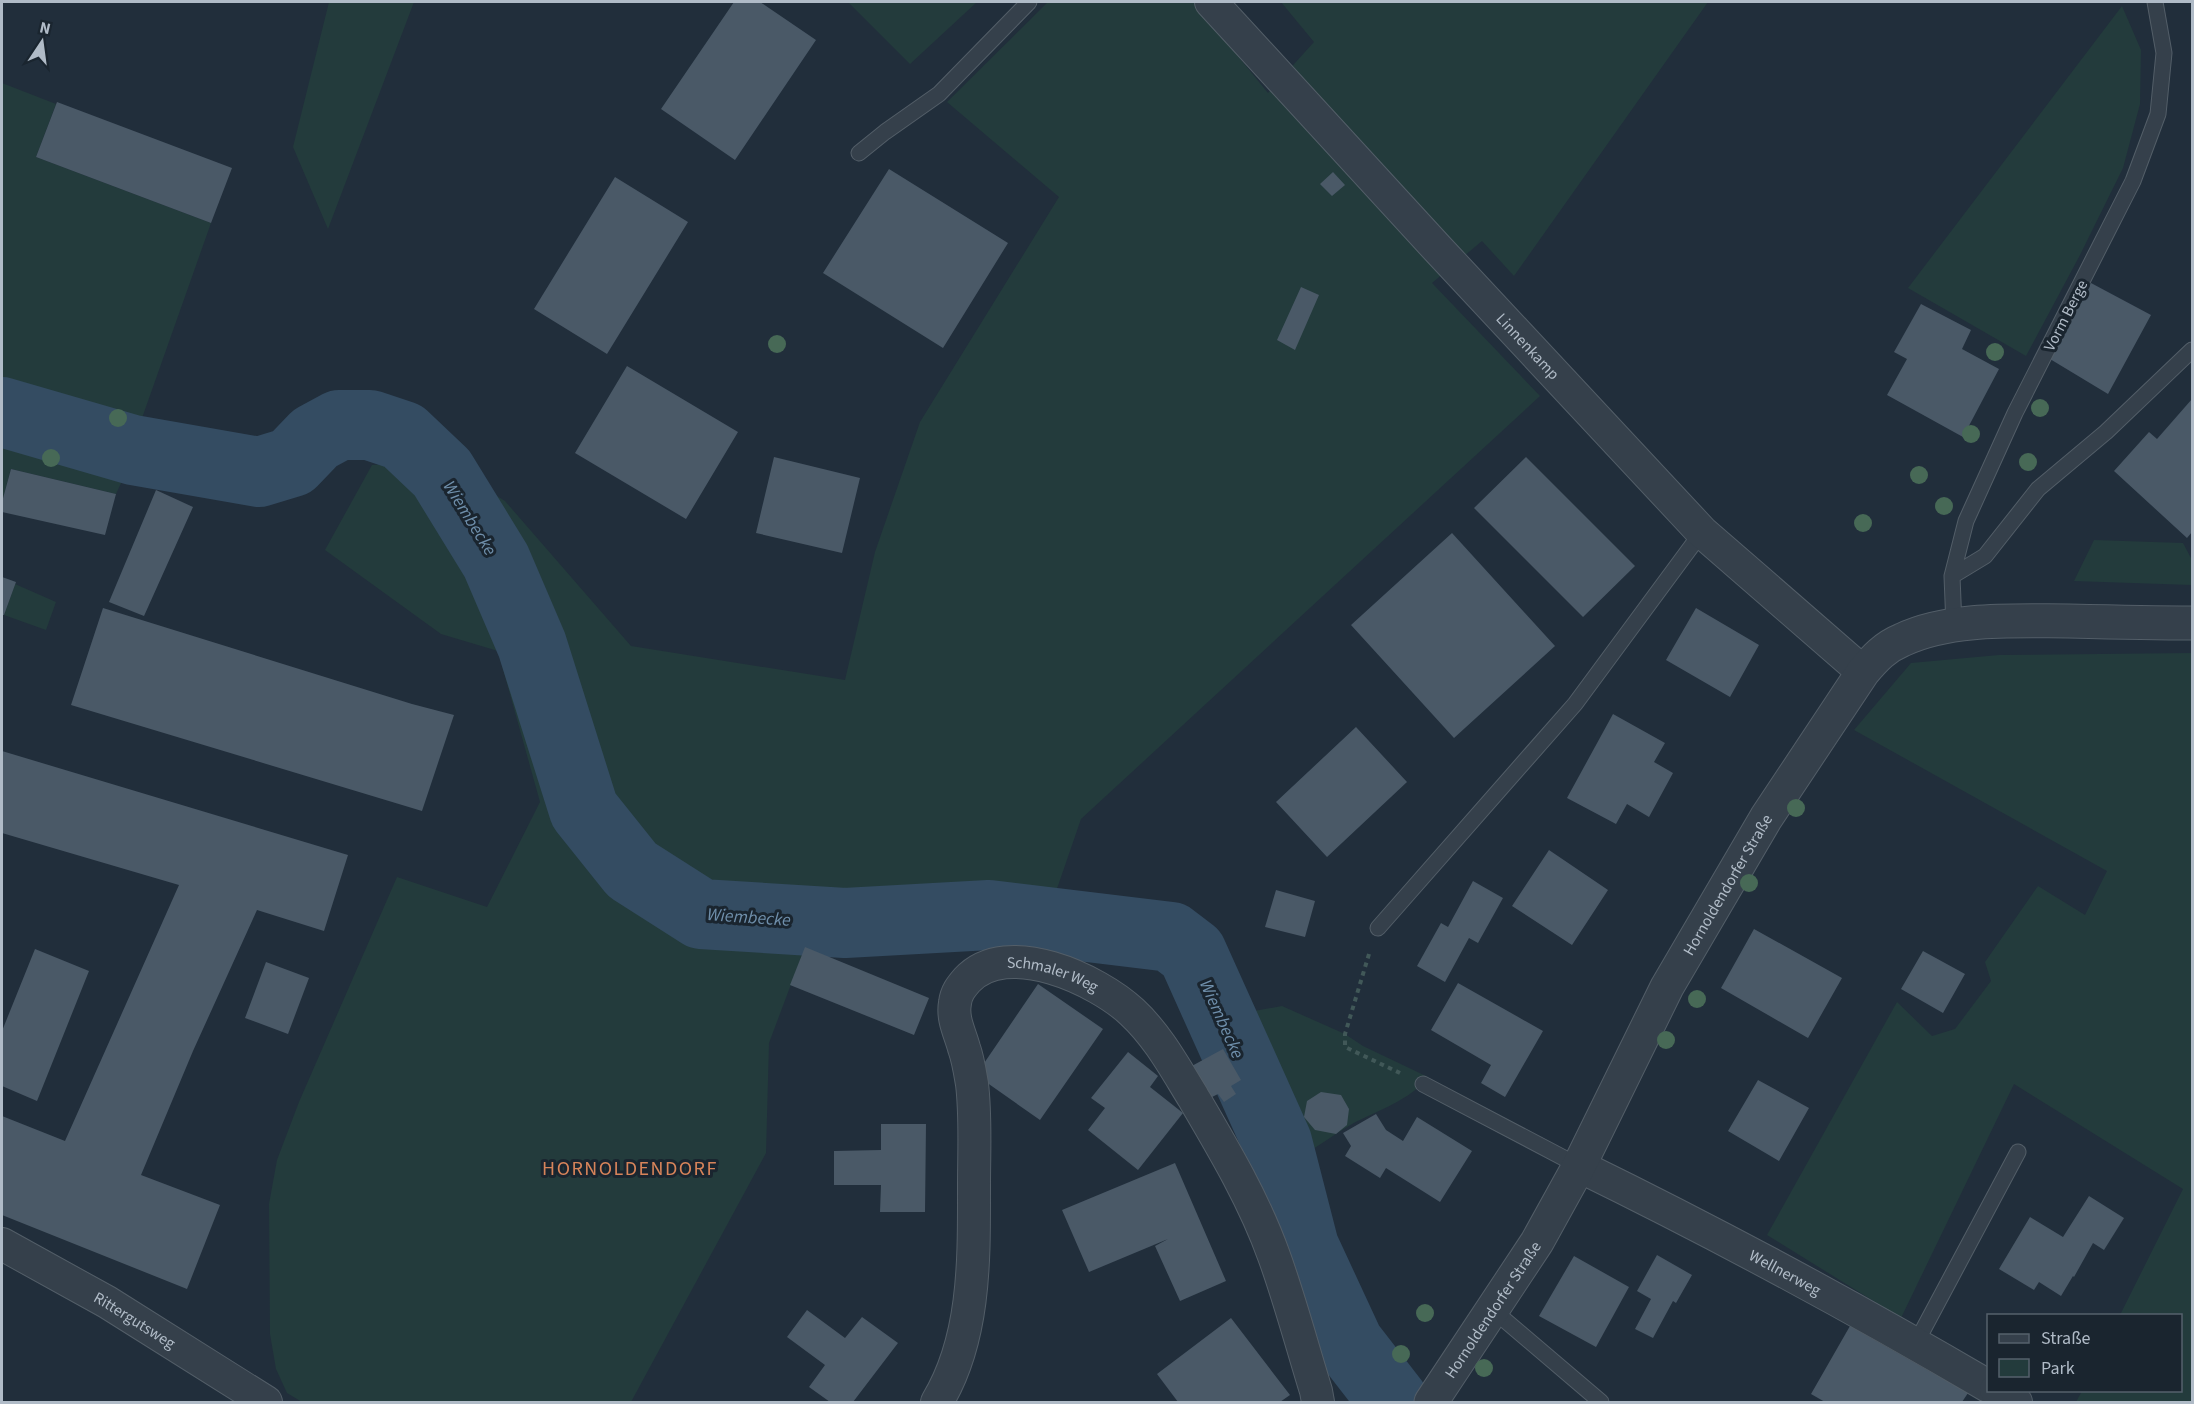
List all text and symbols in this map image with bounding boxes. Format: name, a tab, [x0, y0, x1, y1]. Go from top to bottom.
north arrow	[12, 12, 72, 72]
text: N	[37, 16, 53, 40]
street label: Vorm Berge	[2039, 276, 2093, 355]
street label: Linnenkamp	[1491, 308, 1564, 385]
water label: Wiembecke	[437, 476, 503, 561]
street label: Hornoldendorfer Straße	[1678, 810, 1778, 960]
water label: Wiembecke	[706, 902, 792, 933]
street label: Schmaler Weg	[1006, 952, 1102, 998]
water label: Wiembecke	[1193, 976, 1250, 1063]
district label: HORNOLDENDORF	[542, 1155, 718, 1183]
street label: Hornoldendorfer Straße	[1440, 1237, 1547, 1383]
street label: Wellnerweg	[1745, 1245, 1825, 1301]
street label: Rittergutsweg	[90, 1287, 180, 1354]
legend	[1987, 1314, 2182, 1392]
text: Straße	[2041, 1326, 2091, 1351]
text: Park	[2041, 1356, 2075, 1381]

